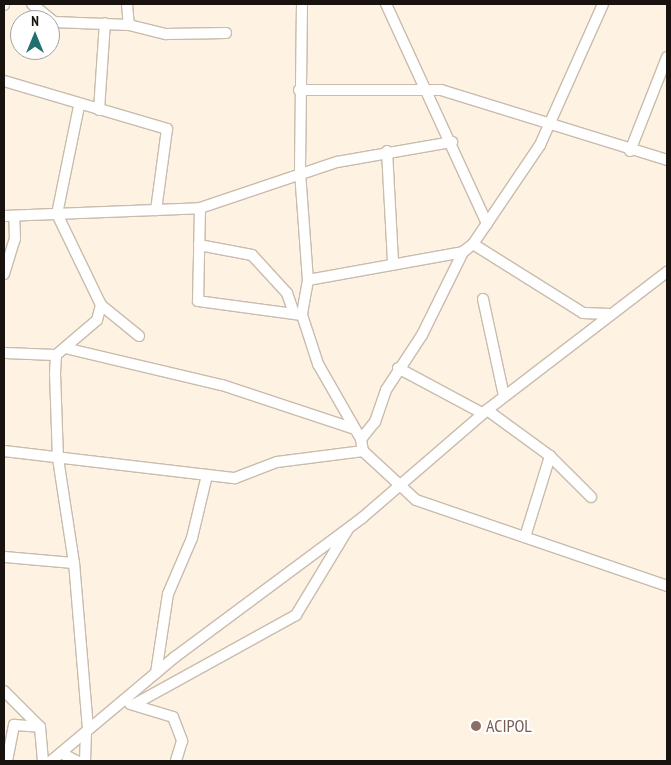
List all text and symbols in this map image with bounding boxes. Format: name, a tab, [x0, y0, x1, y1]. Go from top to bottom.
north arrow	[10, 10, 60, 60]
text: N	[31, 12, 39, 30]
place label: ACIPOL	[486, 715, 532, 737]
marker: ACIPOL	[470, 720, 482, 732]

